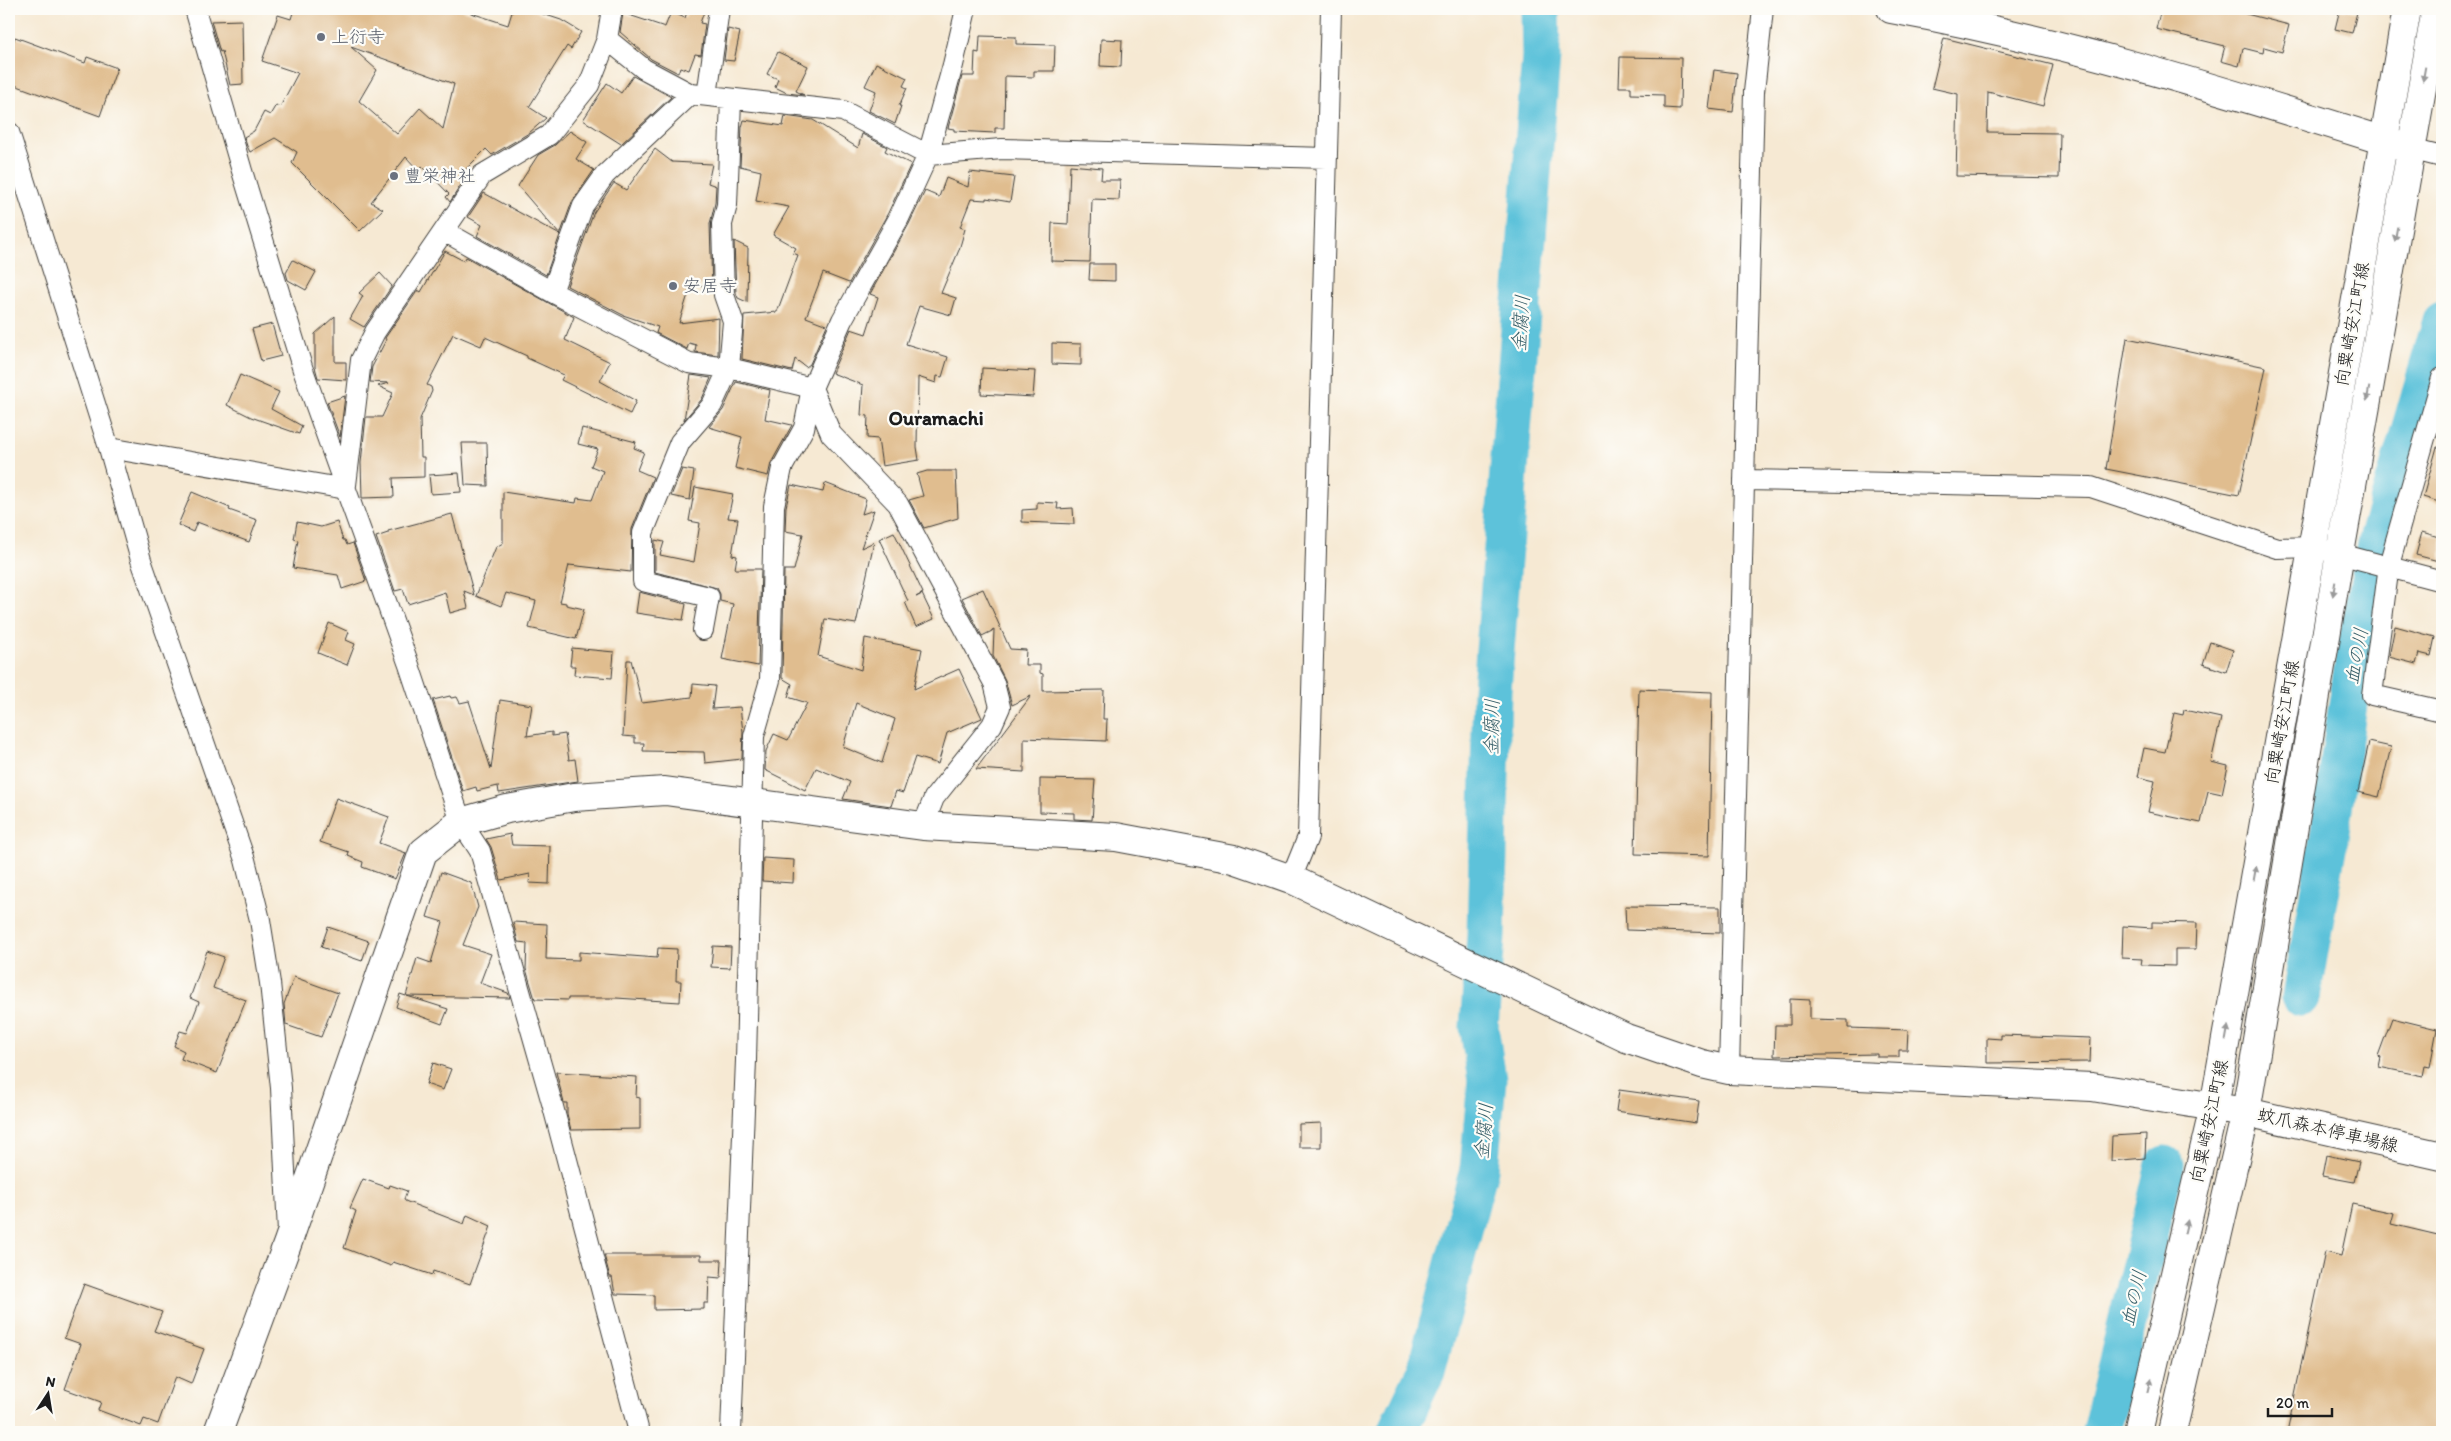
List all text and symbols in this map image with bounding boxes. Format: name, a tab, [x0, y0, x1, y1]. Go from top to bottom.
place label: 上衍寺	[331, 26, 385, 48]
marker: 上衍寺	[315, 31, 327, 43]
one-way arrow	[2420, 66, 2428, 82]
place label: 豊栄神社	[404, 165, 476, 187]
marker: 豊栄神社	[388, 170, 400, 182]
one-way arrow	[2391, 226, 2399, 242]
street label: 向粟崎安江町線	[2330, 260, 2374, 388]
place label: 安居寺	[683, 275, 737, 297]
marker: 安居寺	[667, 280, 679, 292]
water label: 金腐川	[1507, 294, 1534, 352]
one-way arrow	[2363, 386, 2371, 402]
district label: Ouramachi	[888, 406, 984, 430]
one-way arrow	[2330, 581, 2338, 597]
water label: 血の川	[2340, 626, 2373, 686]
street label: 向粟崎安江町線	[2260, 658, 2304, 786]
water label: 金腐川	[1480, 698, 1503, 756]
one-way arrow	[2252, 865, 2260, 881]
one-way arrow	[2223, 1025, 2231, 1041]
street label: 向粟崎安江町線	[2185, 1057, 2233, 1185]
water label: 金腐川	[1470, 1102, 1497, 1160]
street label: 蚊爪森本停車場線	[2255, 1103, 2401, 1157]
one-way arrow	[2182, 1219, 2190, 1234]
water label: 血の川	[2116, 1268, 2151, 1328]
north arrow	[22, 1368, 72, 1418]
text: N	[44, 1372, 57, 1391]
one-way arrow	[2145, 1377, 2153, 1392]
scale bar	[2268, 1386, 2332, 1418]
text: 20 m	[2276, 1394, 2310, 1412]

